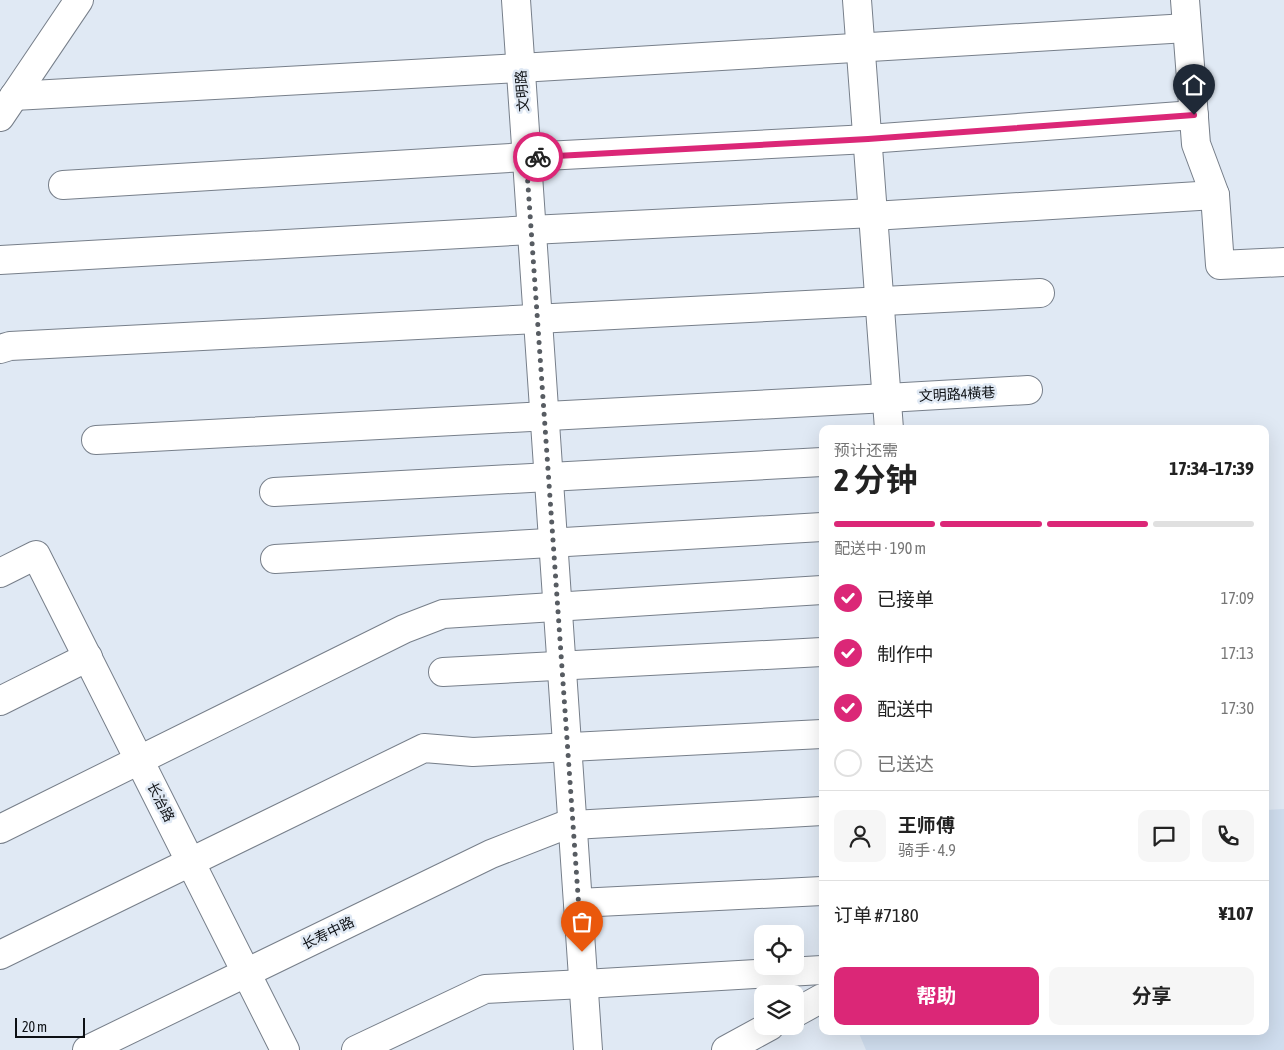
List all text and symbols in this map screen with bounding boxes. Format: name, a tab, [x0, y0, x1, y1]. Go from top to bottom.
pin	[1173, 64, 1215, 115]
street label: 文明路	[513, 69, 531, 113]
icon: home	[1180, 71, 1208, 99]
courier	[513, 132, 563, 182]
icon: bike	[524, 143, 552, 171]
street label: 文明路4橫巷	[918, 384, 996, 404]
text: 预计还需	[834, 441, 898, 459]
text: 17:34–17:39	[1169, 457, 1254, 479]
text: 2 分钟	[834, 461, 917, 498]
text: 配送中 · 190 m	[834, 539, 926, 557]
icon: check	[834, 584, 862, 612]
text: 已接单	[877, 588, 934, 610]
text: 17:09	[1221, 589, 1254, 607]
icon: check	[834, 639, 862, 667]
text: 制作中	[877, 643, 934, 665]
text: 17:13	[1221, 644, 1254, 662]
icon: check	[834, 694, 862, 722]
text: 配送中	[877, 698, 934, 720]
text: 17:30	[1221, 699, 1254, 717]
text: 已送达	[877, 753, 934, 775]
street label: 长治路	[144, 780, 178, 824]
button: person	[834, 810, 886, 862]
button: chat	[1138, 810, 1190, 862]
button: phone	[1202, 810, 1254, 862]
text: 王师傅	[898, 814, 955, 836]
text: 骑手 · 4.9	[898, 841, 956, 859]
pin	[561, 901, 603, 952]
text: ¥107	[1219, 902, 1254, 924]
text: 订单 #7180	[834, 904, 919, 926]
icon: bag	[568, 908, 596, 936]
street label: 长寿中路	[299, 914, 357, 952]
map controls	[754, 925, 804, 1035]
button: locate	[754, 925, 804, 975]
button: 帮助	[834, 967, 1039, 1025]
button: 分享	[1049, 967, 1254, 1025]
button: layers	[754, 985, 804, 1035]
scale bar	[15, 1015, 85, 1038]
text: 20 m	[22, 1019, 47, 1035]

